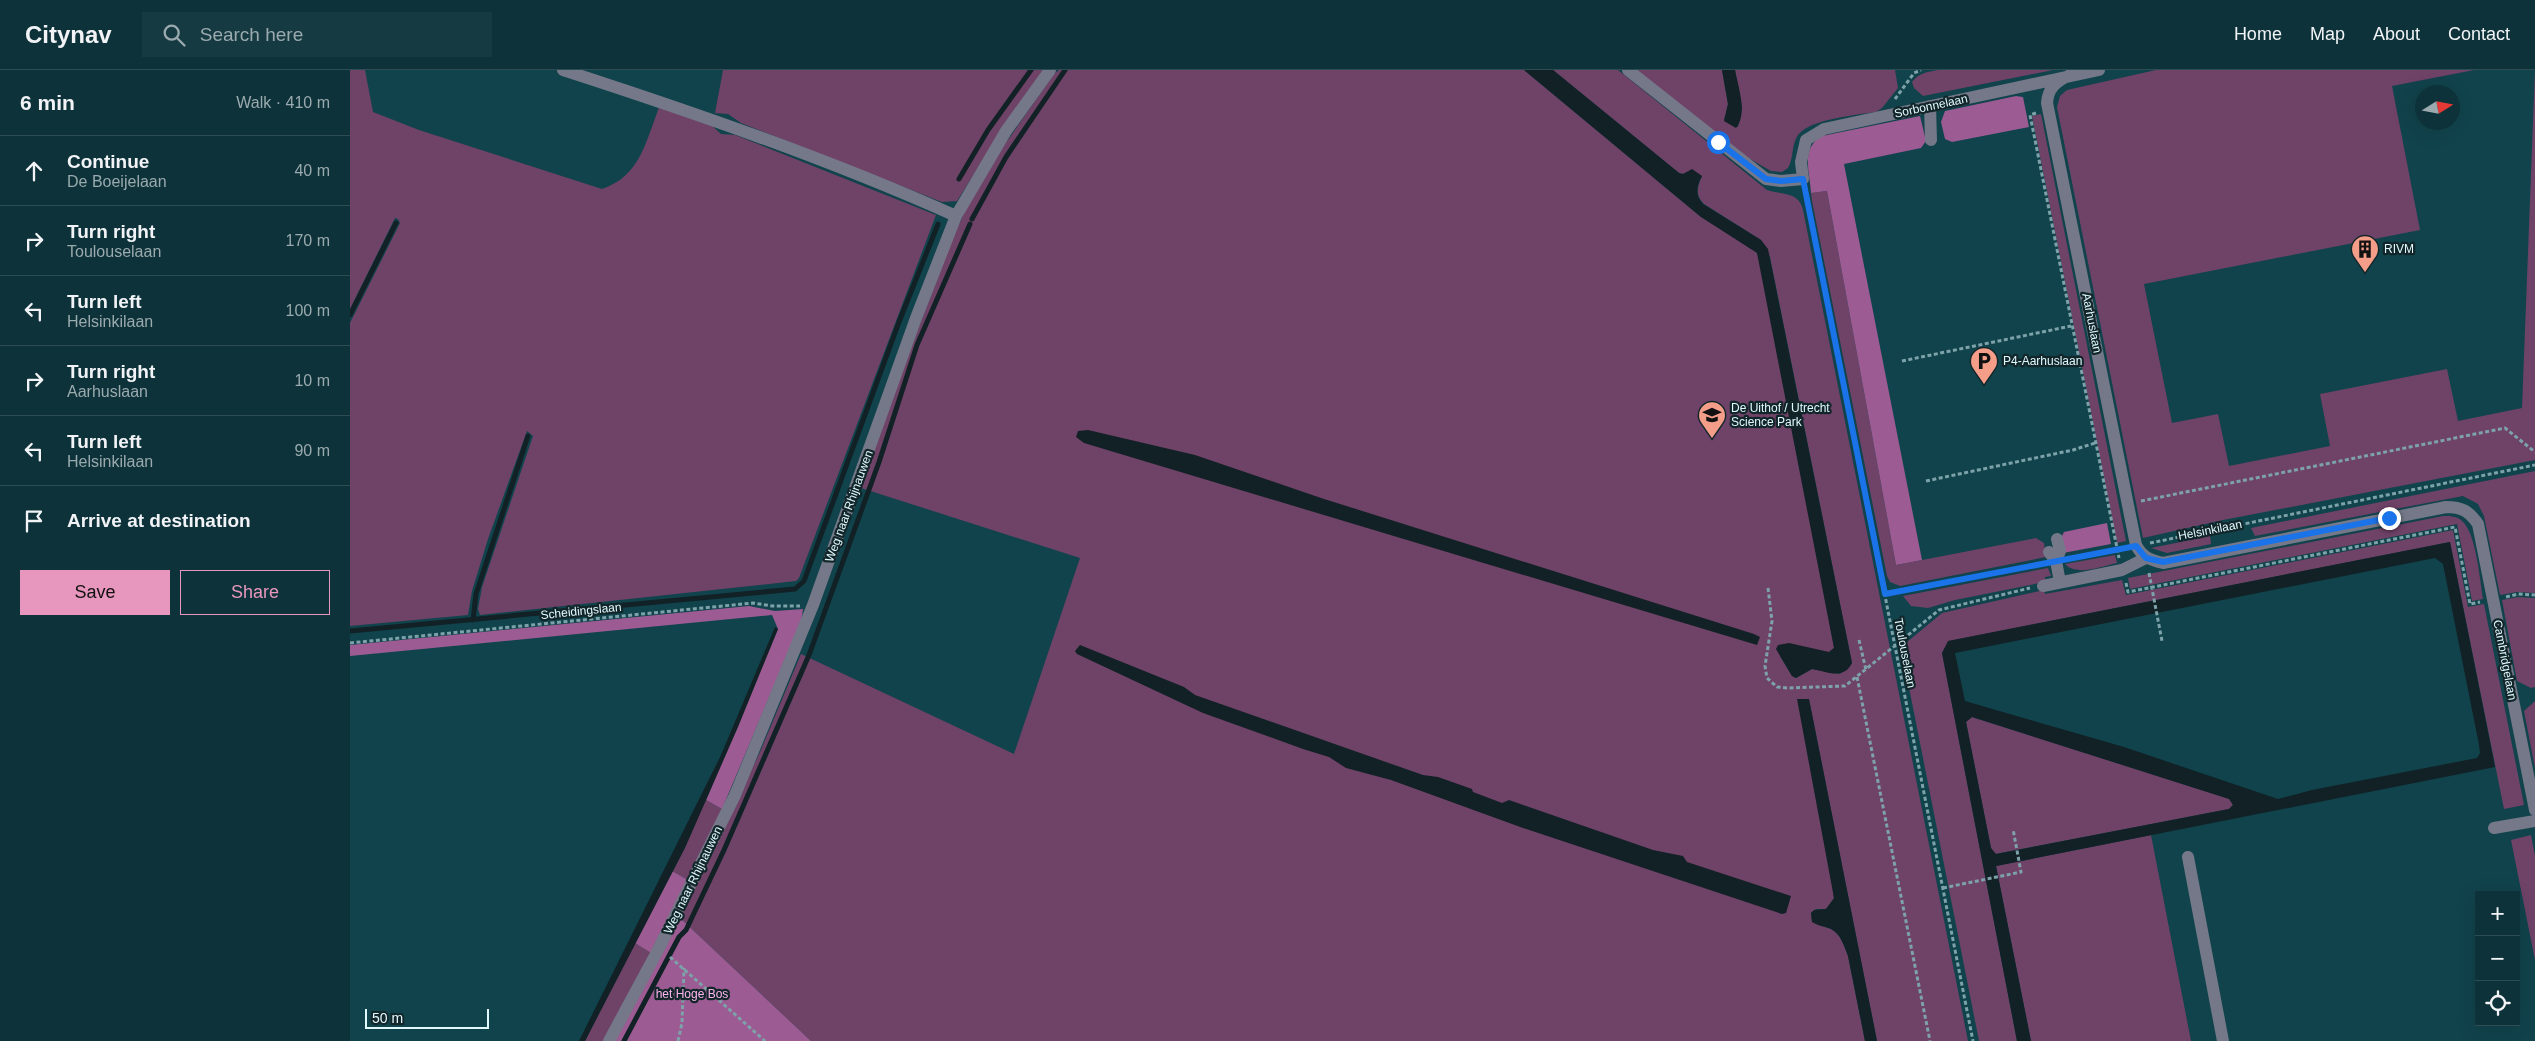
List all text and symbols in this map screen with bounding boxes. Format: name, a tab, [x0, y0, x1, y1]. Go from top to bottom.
search box	[142, 12, 492, 57]
text: Citynav	[25, 21, 112, 48]
icon: search	[160, 21, 188, 49]
text: Search here	[200, 24, 303, 45]
text: Home	[2234, 24, 2282, 44]
text: Map	[2310, 24, 2345, 44]
text: About	[2373, 24, 2420, 44]
text: Contact	[2448, 24, 2510, 44]
north arrow	[2415, 85, 2460, 130]
text: 6 min	[20, 91, 75, 114]
street label: Sorbonnelaan	[1893, 91, 1969, 121]
text: Walk · 410 m	[236, 94, 330, 111]
route start	[1707, 131, 1730, 154]
text: Continue	[67, 151, 149, 172]
icon: ahead	[20, 157, 48, 185]
text: 40 m	[294, 162, 330, 179]
text: De Boeijelaan	[67, 173, 167, 190]
text: Turn right	[67, 221, 155, 242]
icon: right	[20, 227, 48, 255]
text: 170 m	[286, 232, 330, 249]
building icon: RIVM	[2350, 234, 2380, 273]
place label: RIVM	[2384, 242, 2414, 256]
text: Toulouselaan	[67, 243, 161, 260]
text: Turn left	[67, 291, 142, 312]
street label: Aarhuslaan	[2079, 292, 2105, 354]
icon: left	[20, 297, 48, 325]
text: 100 m	[286, 302, 330, 319]
text: Helsinkilaan	[67, 313, 153, 330]
parking icon: P4-Aarhuslaan	[1969, 346, 1999, 385]
place label: P4-Aarhuslaan	[2003, 354, 2082, 368]
text: Turn right	[67, 361, 155, 382]
icon: right	[20, 367, 48, 395]
text: 10 m	[294, 372, 330, 389]
text: Aarhuslaan	[67, 383, 148, 400]
school or university icon: De Uithof / Utrecht Science Park	[1697, 400, 1727, 439]
place label: De Uithof / Utrecht Science Park	[1731, 401, 1830, 429]
text: Turn left	[67, 431, 142, 452]
icon: left	[20, 437, 48, 465]
text: 90 m	[294, 442, 330, 459]
street label: Weg naar Rhijnauwen	[822, 448, 876, 564]
text: Helsinkilaan	[67, 453, 153, 470]
icon: arrive	[20, 507, 48, 535]
route end	[2378, 507, 2401, 530]
text: Arrive at destination	[67, 510, 251, 531]
street label: Helsinkilaan	[2177, 517, 2243, 543]
button: Save	[20, 570, 170, 615]
button: Share	[180, 570, 330, 615]
street label: Scheidingslaan	[540, 600, 622, 622]
street label: Toulouselaan	[1891, 617, 1919, 689]
street label: Cambridgelaan	[2490, 619, 2520, 701]
street label: Weg naar Rhijnauwen	[661, 824, 725, 936]
map controls	[2475, 891, 2520, 1026]
button: +	[2475, 891, 2520, 936]
button: −	[2475, 936, 2520, 981]
button: locate	[2475, 981, 2520, 1026]
park label: het Hoge Bos	[656, 987, 728, 1001]
scale bar	[365, 1006, 489, 1029]
text: 50 m	[372, 1010, 403, 1026]

